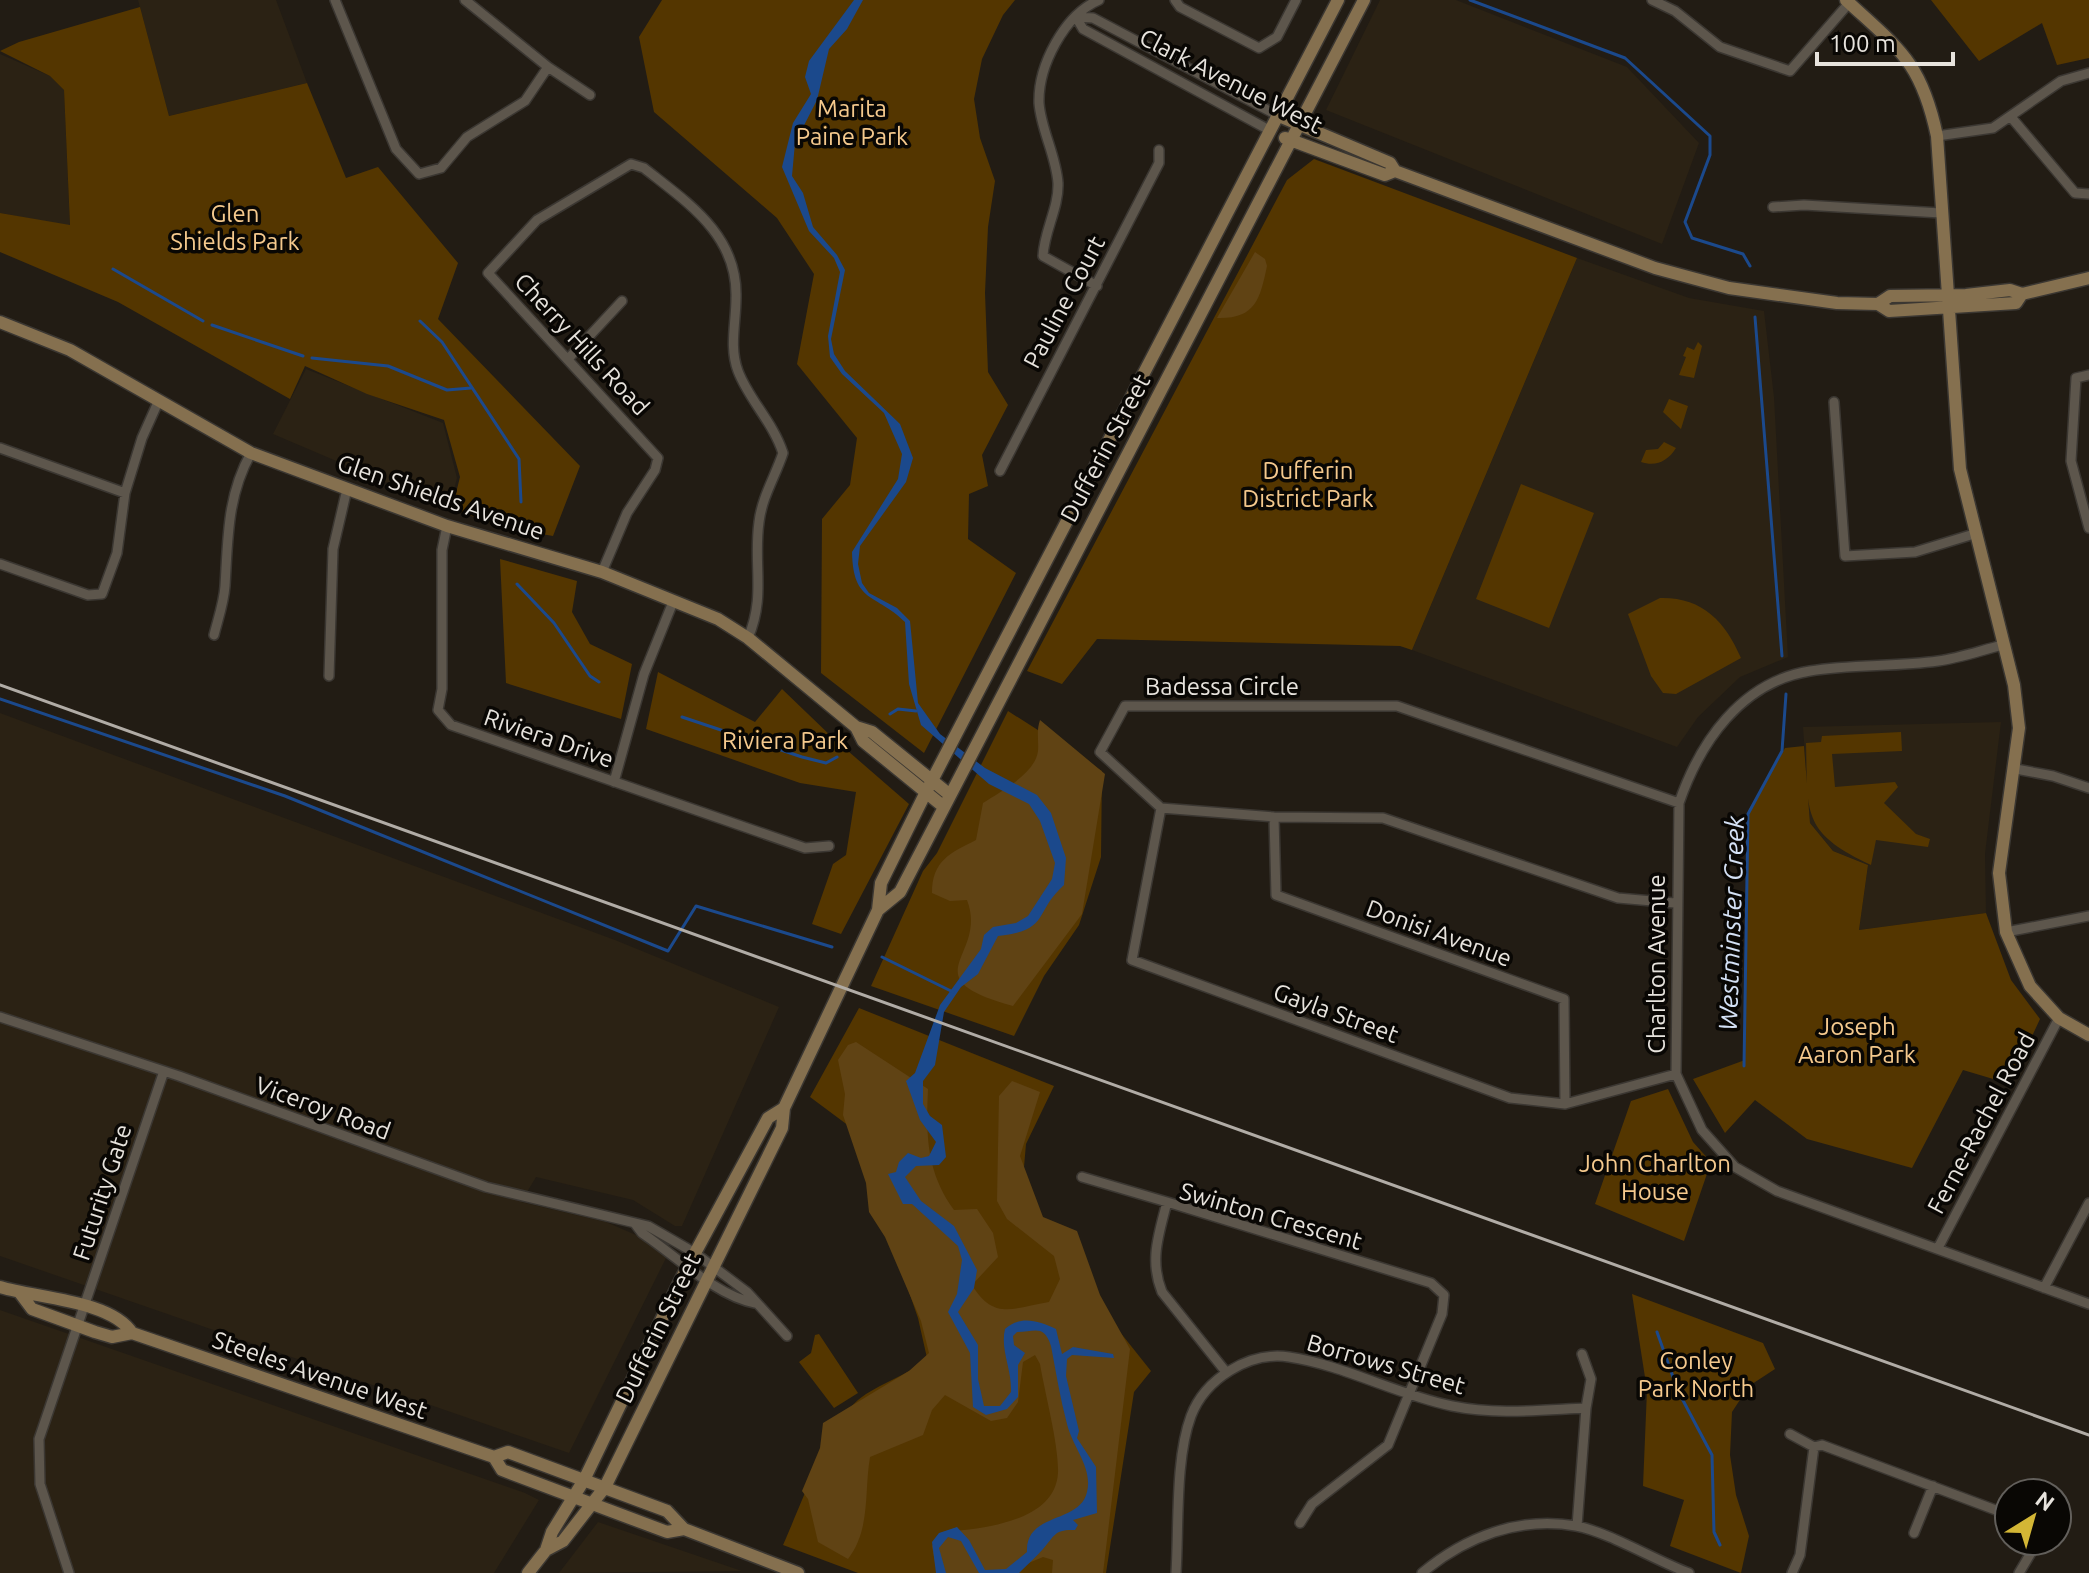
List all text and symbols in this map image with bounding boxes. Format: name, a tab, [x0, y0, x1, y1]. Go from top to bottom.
scale bar	[1817, 16, 1953, 66]
street label: Clark Avenue West	[1135, 23, 1327, 139]
text: 100 m	[1829, 30, 1896, 57]
park label: Marita Paine Park	[796, 95, 908, 150]
park label: Glen Shields Park	[170, 200, 300, 255]
street label: Pauline Court	[1018, 231, 1110, 373]
street label: Cherry Hills Road	[509, 268, 655, 420]
street label: Dufferin Street	[1055, 369, 1156, 526]
street label: Glen Shields Avenue	[334, 449, 548, 545]
park label: Dufferin District Park	[1242, 457, 1374, 512]
street label: Badessa Circle	[1145, 673, 1299, 700]
street label: Riviera Drive	[481, 703, 617, 773]
park label: Riviera Park	[722, 727, 848, 754]
water label: Westminster Creek	[1713, 814, 1749, 1031]
street label: Charlton Avenue	[1643, 874, 1670, 1054]
street label: Donisi Avenue	[1362, 894, 1516, 972]
street label: Gayla Street	[1270, 978, 1403, 1048]
park label: Joseph Aaron Park	[1798, 1013, 1916, 1068]
street label: Ferne-Rachel Road	[1922, 1028, 2040, 1218]
street label: Viceroy Road	[252, 1071, 394, 1145]
street label: Futurity Gate	[67, 1121, 137, 1263]
park label: John Charlton House	[1579, 1150, 1731, 1205]
street label: Swinton Crescent	[1177, 1177, 1366, 1255]
street label: Dufferin Street	[610, 1248, 706, 1407]
street label: Steeles Avenue West	[209, 1326, 431, 1425]
street label: Borrows Street	[1304, 1329, 1469, 1400]
park label: Conley Park North	[1638, 1347, 1754, 1402]
north arrow	[1993, 1477, 2073, 1557]
text: N	[2031, 1486, 2059, 1516]

